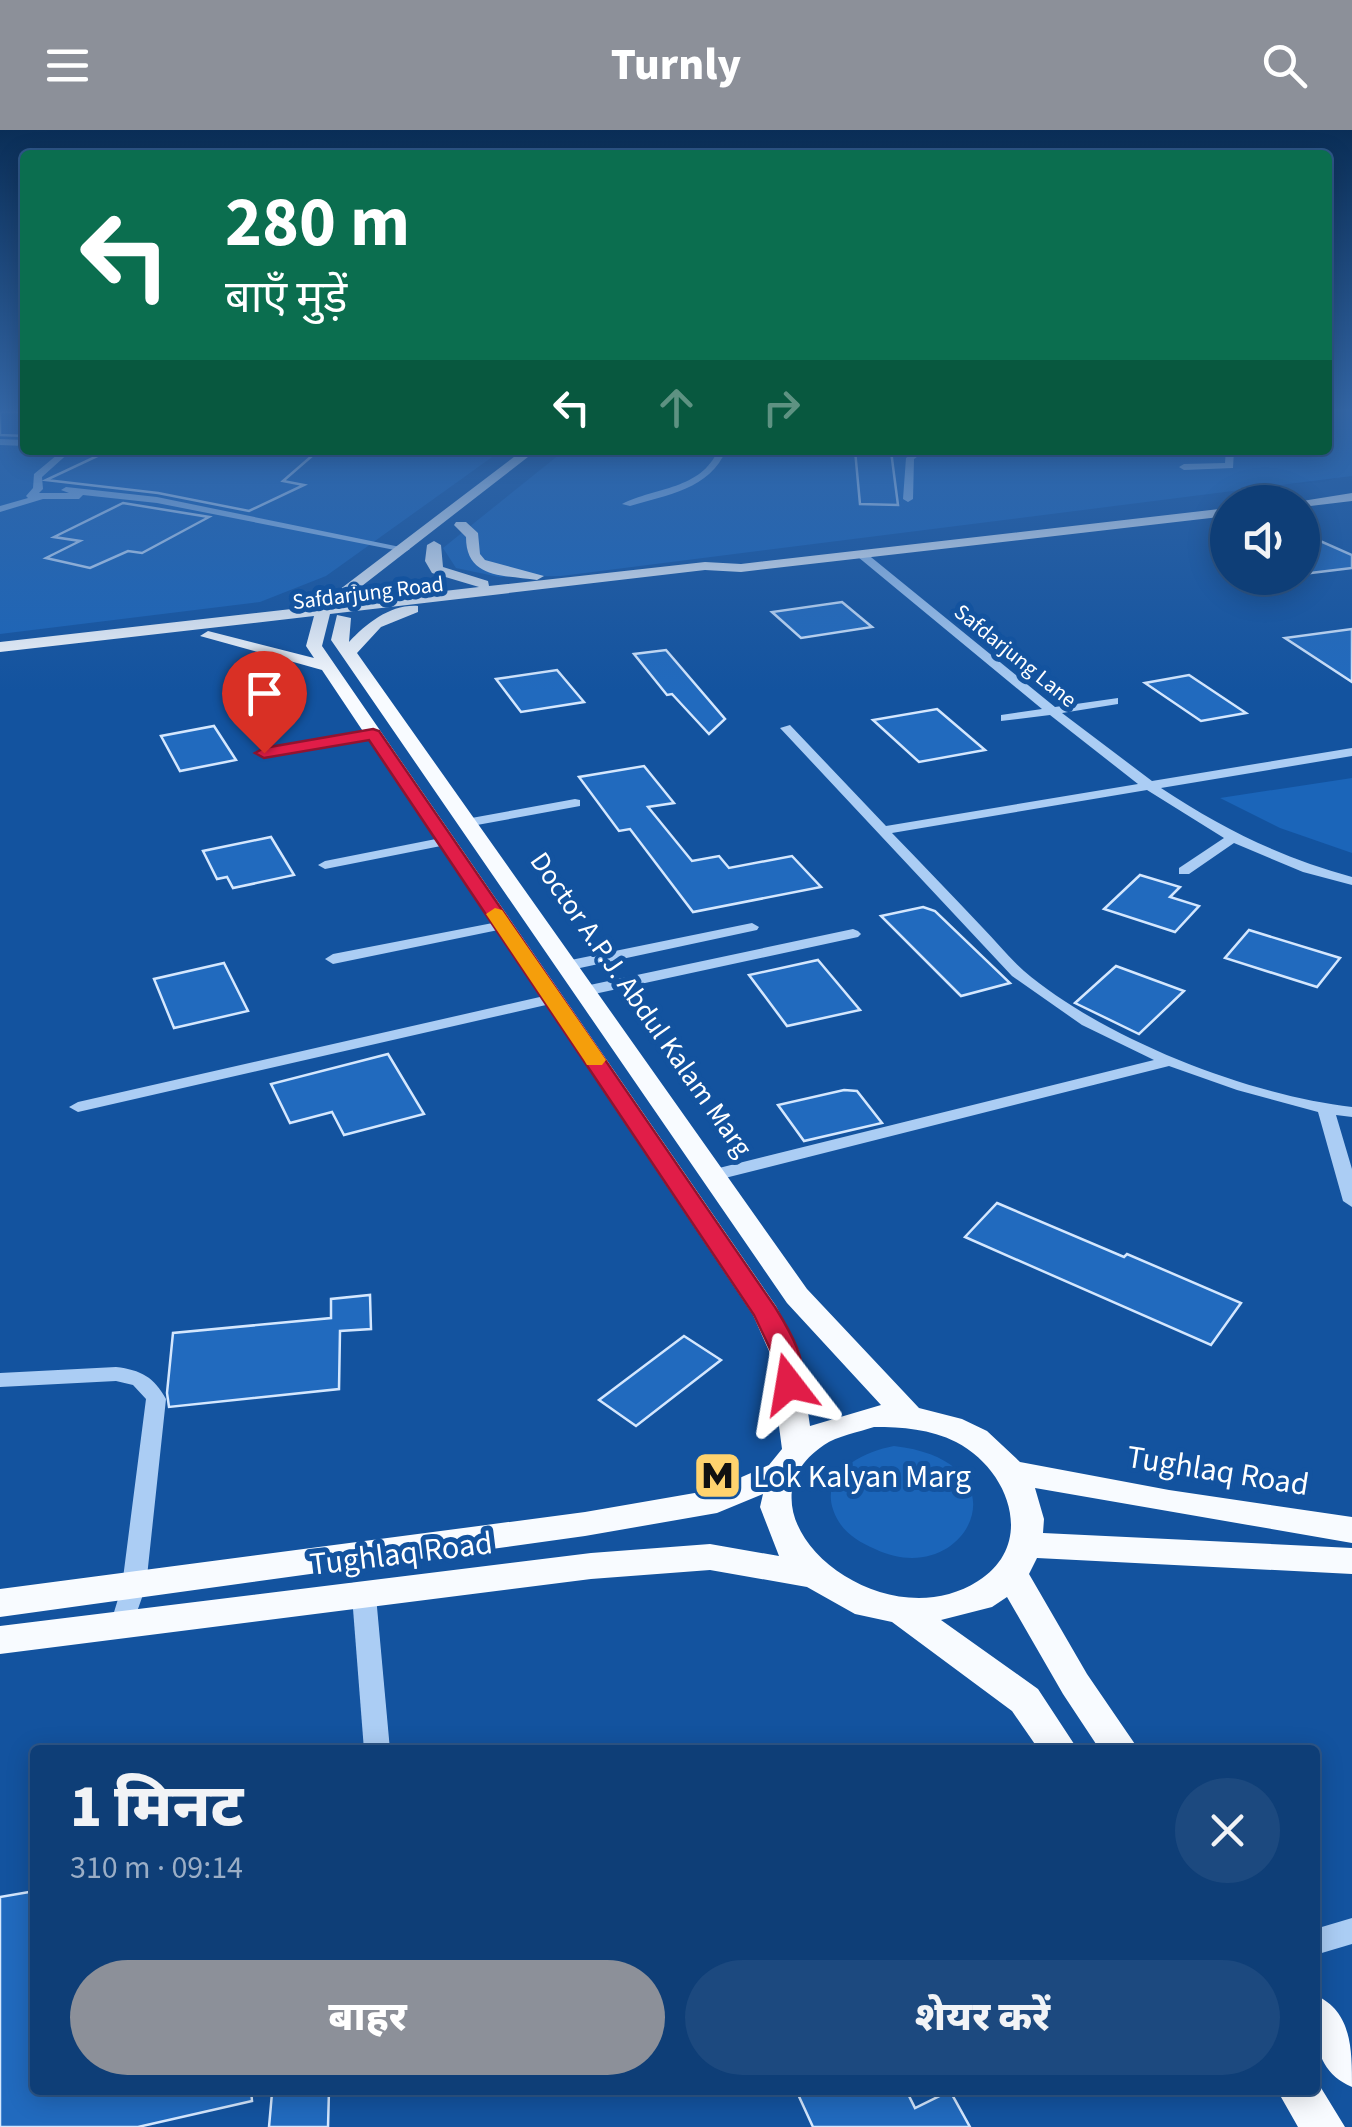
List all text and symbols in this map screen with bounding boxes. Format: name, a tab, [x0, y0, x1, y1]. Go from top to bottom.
text: Turnly	[611, 33, 741, 97]
icon: menu	[40, 38, 95, 93]
icon: search	[1257, 38, 1312, 93]
text: 280 m	[225, 173, 410, 273]
icon: left	[60, 190, 190, 320]
text: बाएँ मुड़ें	[225, 266, 347, 330]
icon: left	[544, 380, 599, 435]
icon: ahead	[649, 380, 704, 435]
icon: right	[754, 380, 809, 435]
map controls	[1210, 485, 1320, 595]
button: sound	[1210, 485, 1320, 595]
street label: Safdarjung Road	[291, 568, 446, 618]
street label: Safdarjung Lane	[947, 596, 1084, 715]
pin	[222, 651, 307, 754]
icon: arrive	[237, 666, 292, 721]
street label: Doctor A.P.J. Abdul Kalam Marg	[520, 844, 762, 1165]
position arrow	[737, 1332, 841, 1436]
street label: Tughlaq Road	[1124, 1434, 1312, 1508]
metro station icon: Lok Kalyan Marg	[692, 1450, 744, 1502]
place label: Lok Kalyan Marg	[753, 1454, 971, 1500]
street label: Tughlaq Road	[307, 1520, 495, 1588]
text: 1 मिनट	[70, 1765, 243, 1850]
button: close	[1175, 1778, 1280, 1883]
text: 310 m · 09:14	[70, 1845, 243, 1891]
button: बाहर	[70, 1960, 665, 2075]
button: शेयर करें	[685, 1960, 1280, 2075]

